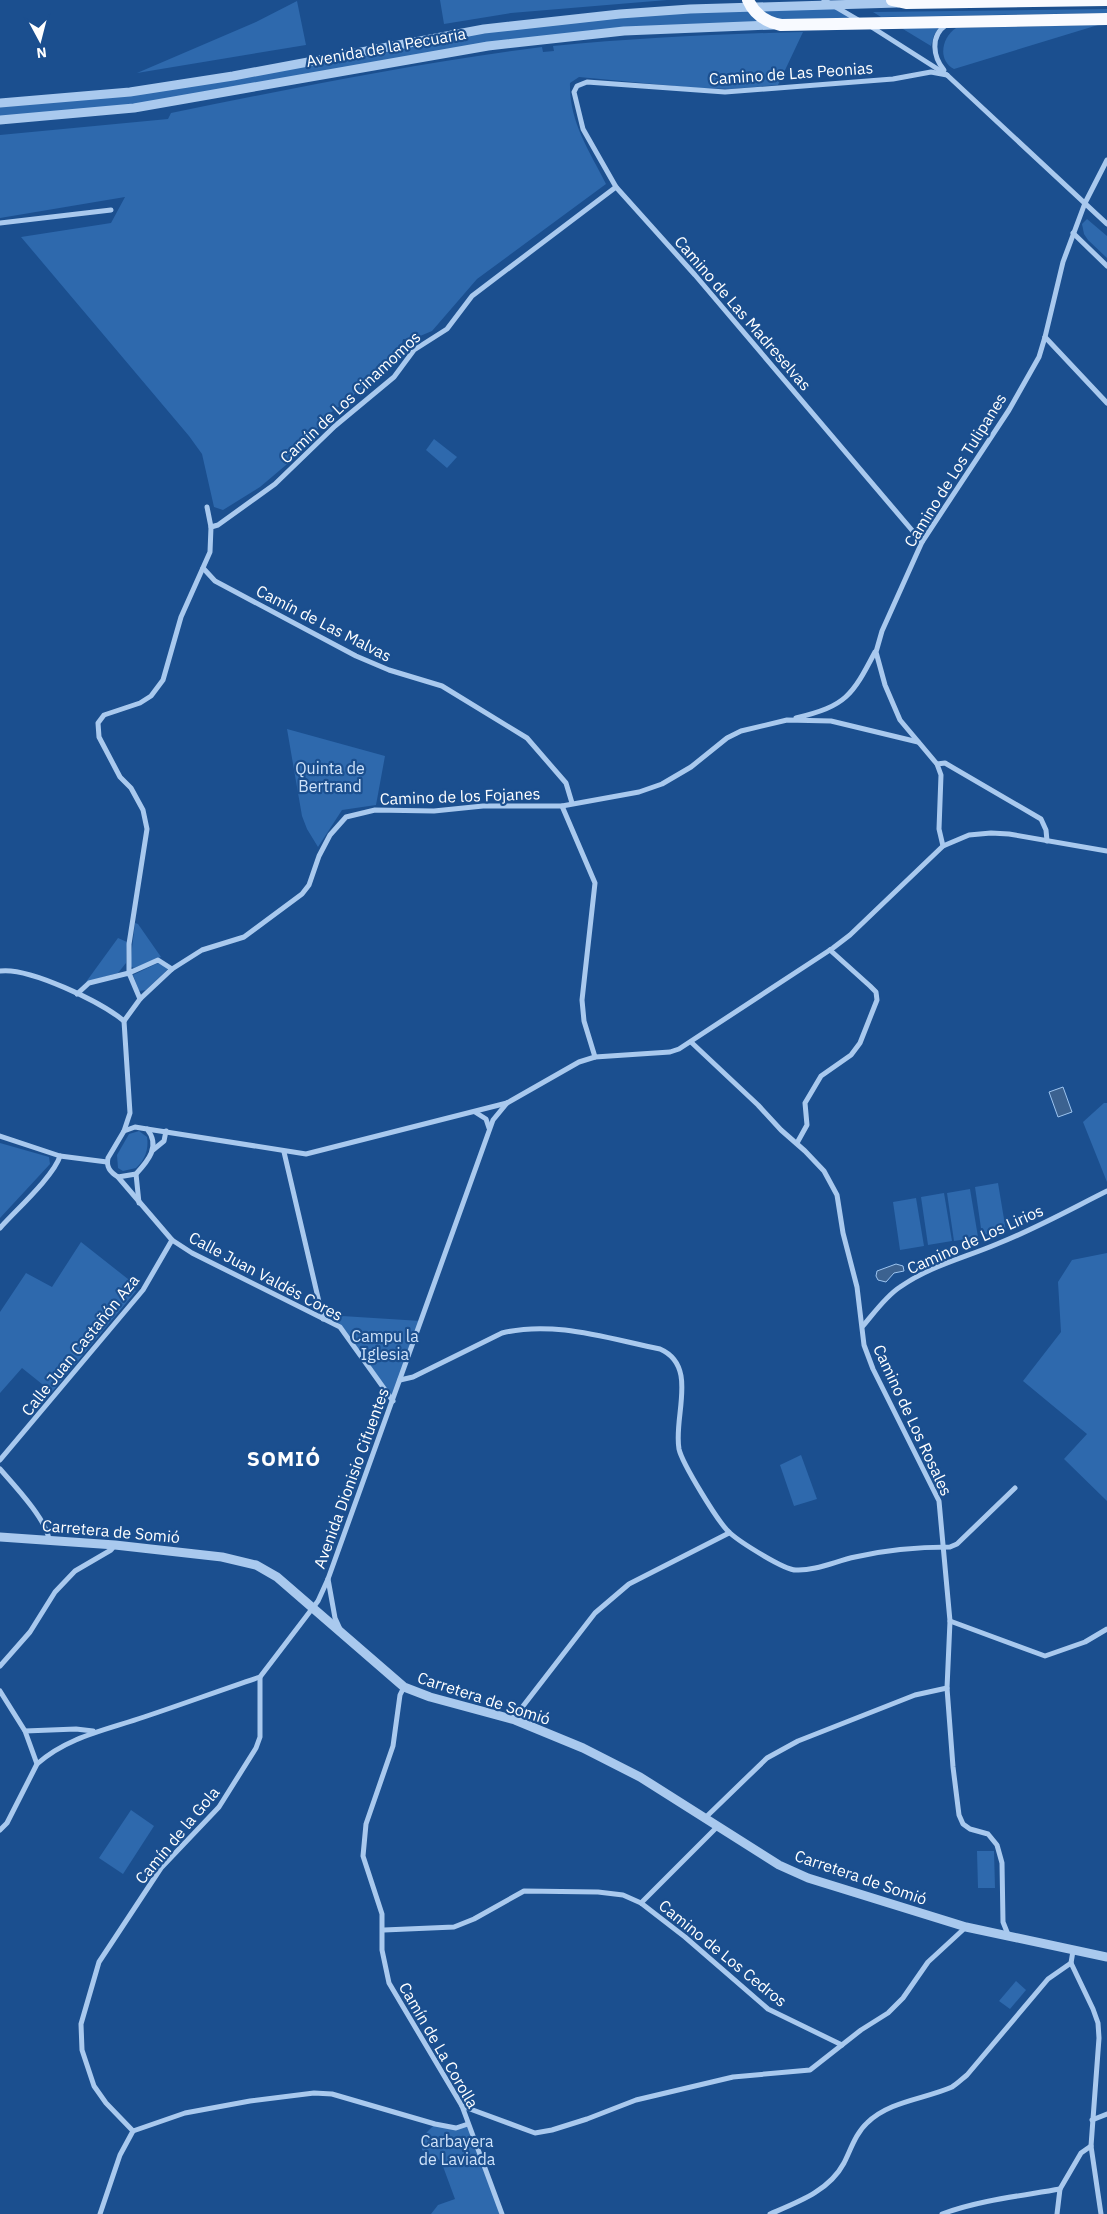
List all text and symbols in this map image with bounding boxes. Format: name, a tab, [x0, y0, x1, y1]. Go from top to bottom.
north arrow	[15, 15, 65, 65]
street label: Avenida de la Pecuaria	[305, 23, 468, 71]
text: N	[35, 43, 48, 62]
street label: Camino de Las Peonias	[708, 57, 874, 89]
street label: Camino de Las Madreselvas	[670, 232, 816, 394]
street label: Camín de Los Cinamomos	[276, 327, 424, 467]
street label: Camino de Los Tulipanes	[899, 389, 1011, 551]
street label: Camín de Las Malvas	[253, 580, 395, 666]
park label: Quinta de Bertrand	[295, 758, 365, 796]
street label: Camino de los Fojanes	[379, 783, 541, 809]
street label: Camino de Los Lirios	[904, 1200, 1046, 1278]
street label: Calle Juan Valdés Cores	[186, 1227, 346, 1325]
street label: Calle Juan Castañón Aza	[17, 1270, 143, 1420]
park label: Campu la Iglesia	[351, 1326, 419, 1364]
street label: Camino de Los Rosales	[869, 1341, 957, 1499]
street label: Avenida Dionisio Cifuentes	[309, 1385, 393, 1571]
district label: SOMIÓ	[247, 1444, 321, 1472]
street label: Carretera de Somió	[41, 1515, 181, 1547]
street label: Carretera de Somió	[415, 1667, 553, 1729]
street label: Camín de la Gola	[131, 1782, 224, 1888]
street label: Carretera de Somió	[792, 1845, 930, 1909]
street label: Camino de Los Cedros	[655, 1895, 791, 2011]
street label: Camín de La Corolla	[395, 1978, 483, 2112]
park label: Carbayera de Laviada	[419, 2131, 496, 2169]

